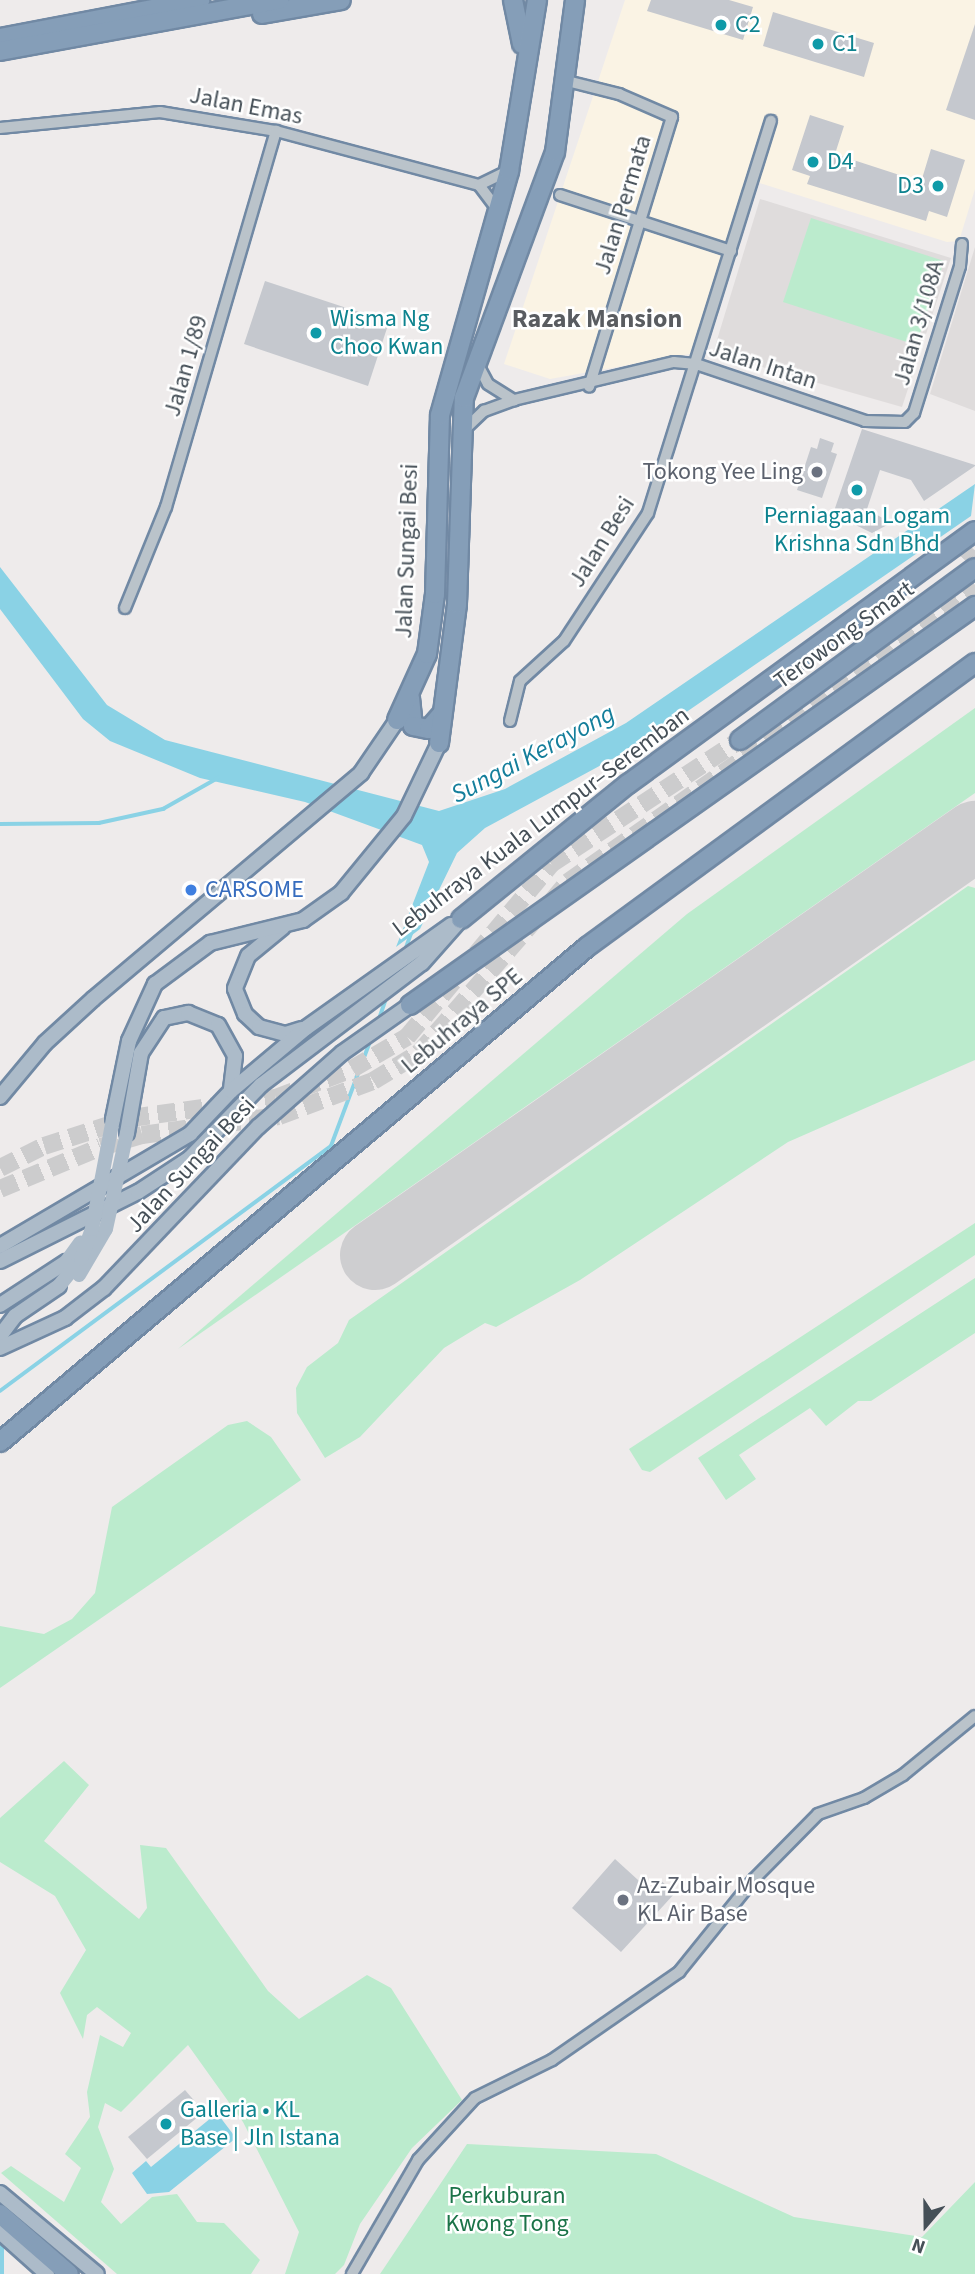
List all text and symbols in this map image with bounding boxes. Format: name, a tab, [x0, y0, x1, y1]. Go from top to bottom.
place label: C2	[735, 11, 761, 39]
marker: C2	[713, 17, 729, 33]
place label: C1	[832, 30, 858, 58]
marker: C1	[810, 36, 826, 52]
street label: Jalan Emas	[187, 81, 305, 131]
street label: Jalan Permata	[588, 132, 658, 278]
place label: D4	[827, 148, 854, 176]
marker: D4	[805, 154, 821, 170]
place label: D3	[897, 172, 924, 200]
marker: D3	[930, 178, 946, 194]
street label: Jalan 3/108A	[887, 257, 951, 389]
district label: Razak Mansion	[512, 303, 682, 335]
place label: Wisma Ng Choo Kwan	[330, 305, 443, 361]
street label: Jalan 1/89	[158, 312, 214, 420]
marker: Wisma Ng Choo Kwan	[308, 325, 324, 341]
street label: Jalan Intan	[705, 334, 821, 396]
place label: Tokong Yee Ling	[642, 458, 803, 486]
street label: Jalan Sungai Besi	[390, 463, 424, 639]
marker: Tokong Yee Ling	[809, 464, 825, 480]
marker: Perniagaan Logam Krishna Sdn Bhd	[849, 482, 865, 498]
street label: Jalan Besi	[563, 491, 641, 593]
place label: Perniagaan Logam Krishna Sdn Bhd	[764, 502, 950, 558]
street label: Terowong Smart	[769, 575, 919, 695]
water label: Sungai Kerayong	[446, 698, 620, 810]
street label: Lebuhraya Kuala Lumpur–Seremban	[387, 701, 695, 943]
place label: CARSOME	[205, 876, 304, 904]
marker: CARSOME	[183, 882, 199, 898]
street label: Lebuhraya SPE	[396, 962, 528, 1080]
street label: Jalan Sungai Besi	[121, 1091, 261, 1239]
place label: Az-Zubair Mosque KL Air Base	[637, 1872, 815, 1928]
marker: Az-Zubair Mosque KL Air Base	[615, 1892, 631, 1908]
place label: Galleria • KL Base | Jln Istana	[180, 2096, 340, 2152]
marker: Galleria • KL Base | Jln Istana	[158, 2116, 174, 2132]
park label: Perkuburan Kwong Tong	[445, 2182, 569, 2238]
north arrow	[891, 2190, 961, 2260]
text: N	[908, 2230, 929, 2260]

